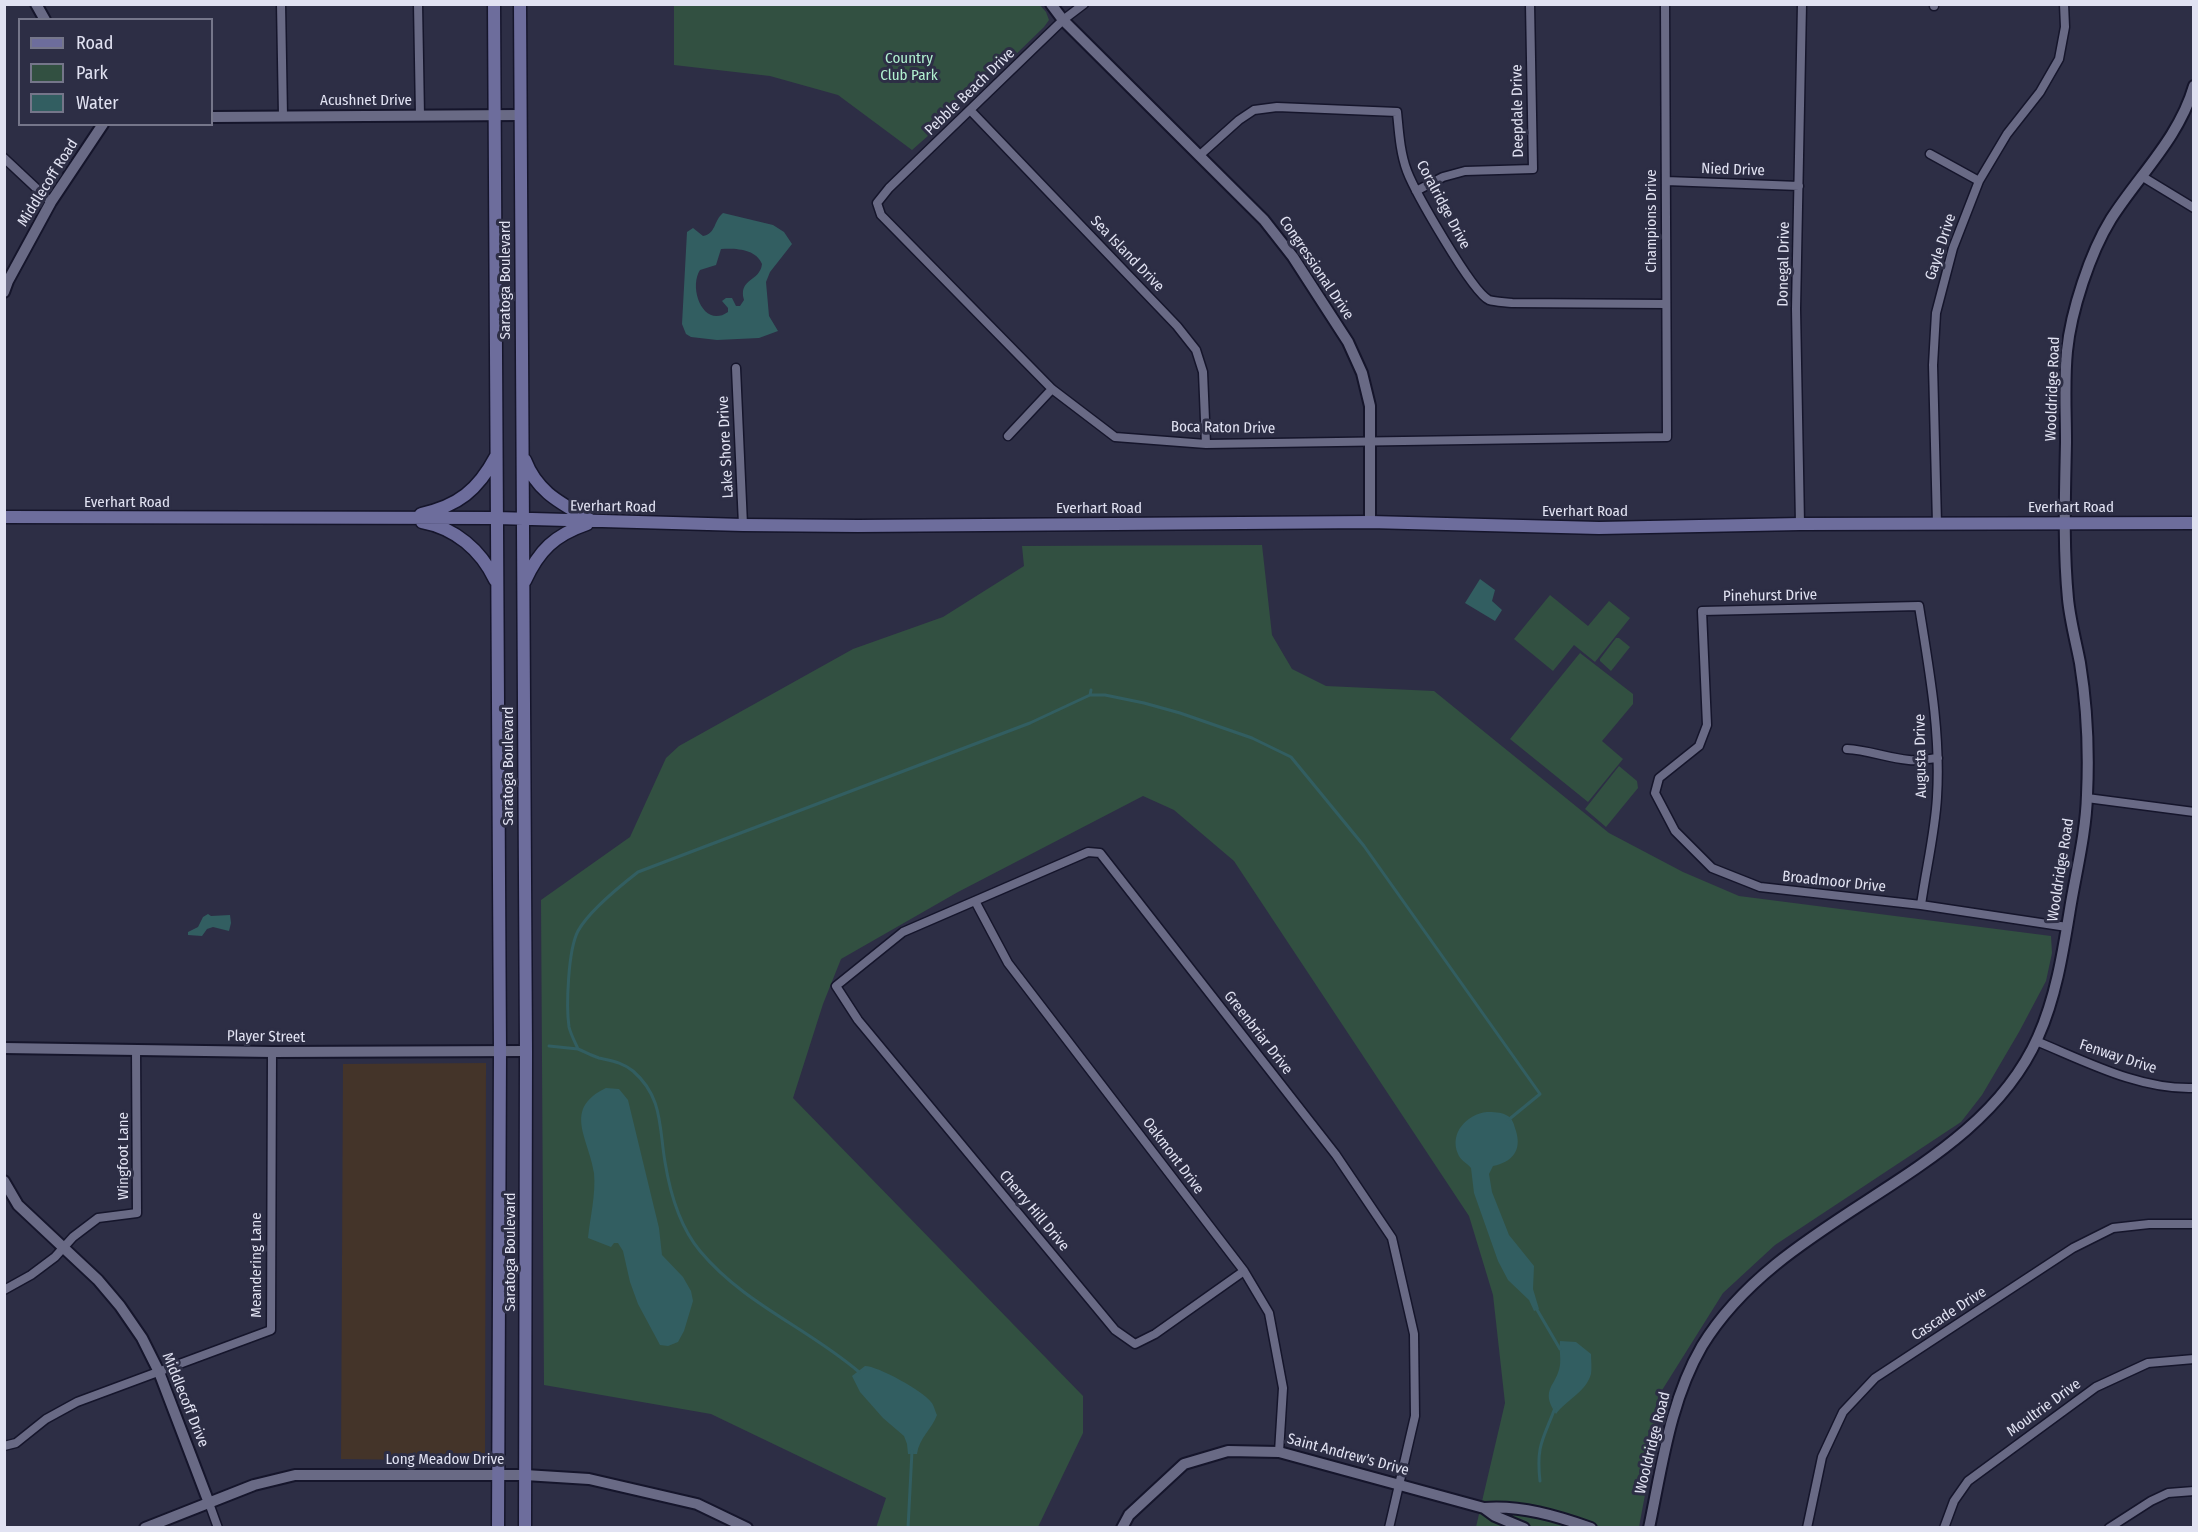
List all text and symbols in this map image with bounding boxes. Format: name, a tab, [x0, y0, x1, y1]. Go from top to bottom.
legend	[18, 18, 213, 126]
text: Road	[76, 32, 113, 54]
street label: Pebble Beach Drive	[921, 45, 1019, 139]
park label: Country Club Park	[880, 50, 938, 85]
text: Park	[76, 62, 108, 84]
street label: Deepdale Drive	[1508, 64, 1528, 158]
text: Water	[76, 92, 119, 114]
street label: Acushnet Drive	[320, 92, 412, 110]
street label: Middlecoff Road	[14, 136, 82, 230]
street label: Coralridge Drive	[1412, 158, 1474, 252]
street label: Nied Drive	[1701, 160, 1765, 180]
street label: Champions Drive	[1643, 169, 1661, 273]
street label: Gayle Drive	[1922, 211, 1960, 283]
street label: Sea Island Drive	[1086, 212, 1168, 296]
street label: Congressional Drive	[1275, 213, 1357, 323]
street label: Saratoga Boulevard	[497, 221, 515, 339]
street label: Donegal Drive	[1774, 221, 1794, 307]
street label: Wooldridge Road	[2042, 336, 2064, 442]
street label: Lake Shore Drive	[714, 395, 738, 499]
street label: Boca Raton Drive	[1171, 418, 1275, 438]
street label: Everhart Road	[84, 494, 170, 512]
street label: Everhart Road	[570, 497, 656, 517]
street label: Everhart Road	[2028, 499, 2114, 517]
street label: Everhart Road	[1056, 500, 1142, 518]
street label: Everhart Road	[1542, 503, 1628, 521]
street label: Pinehurst Drive	[1723, 586, 1817, 606]
street label: Saratoga Boulevard	[500, 707, 518, 825]
street label: Augusta Drive	[1911, 714, 1931, 798]
street label: Wooldridge Road	[2044, 817, 2078, 923]
street label: Broadmoor Drive	[1781, 868, 1887, 896]
street label: Greenbriar Drive	[1220, 988, 1296, 1078]
street label: Player Street	[227, 1027, 305, 1047]
street label: Fenway Drive	[2077, 1036, 2159, 1078]
street label: Wingfoot Lane	[115, 1112, 133, 1200]
street label: Oakmont Drive	[1138, 1114, 1208, 1198]
street label: Cherry Hill Drive	[995, 1167, 1073, 1255]
street label: Saratoga Boulevard	[502, 1193, 520, 1311]
street label: Meandering Lane	[248, 1212, 266, 1318]
street label: Cascade Drive	[1908, 1283, 1990, 1345]
street label: Middlecoff Drive	[158, 1350, 212, 1450]
street label: Moultrie Drive	[2004, 1375, 2084, 1441]
street label: Wooldridge Road	[1632, 1390, 1674, 1496]
street label: Saint Andrew's Drive	[1285, 1430, 1411, 1480]
street label: Long Meadow Drive	[385, 1451, 505, 1469]

